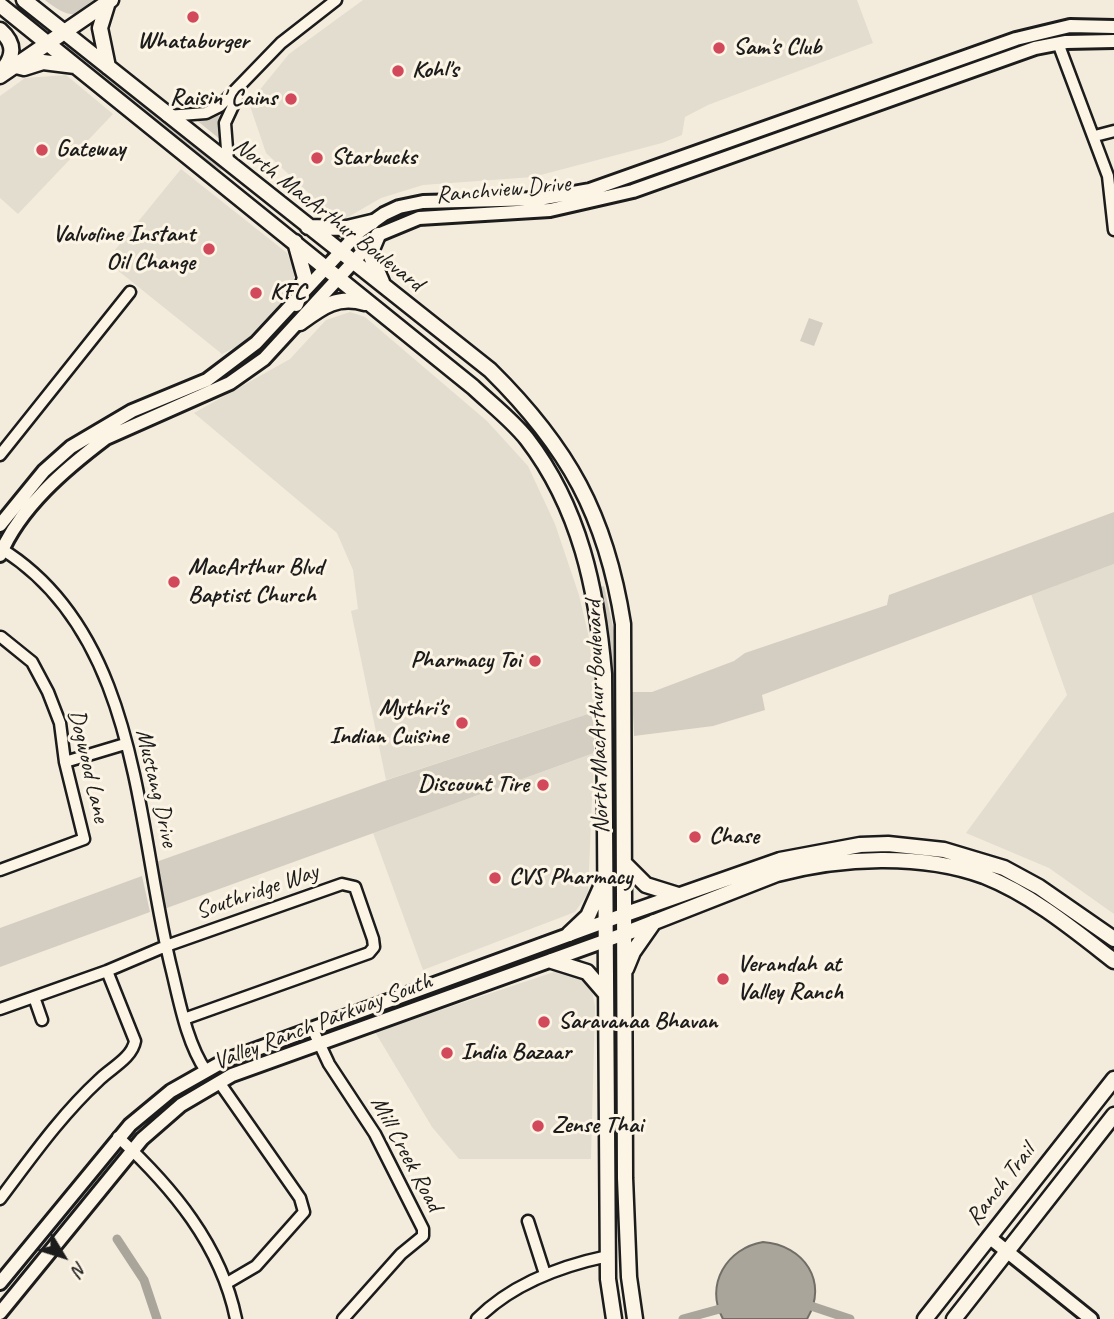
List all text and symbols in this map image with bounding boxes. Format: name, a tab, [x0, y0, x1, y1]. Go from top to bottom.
marker: Whataburger	[185, 9, 201, 25]
place label: Whataburger	[137, 28, 249, 56]
place label: Sam's Club	[733, 34, 821, 62]
marker: Sam's Club	[711, 40, 727, 56]
place label: Kohl's	[412, 57, 459, 85]
marker: Kohl's	[390, 63, 406, 79]
place label: Raisin' Cains	[170, 85, 277, 113]
marker: Raisin' Cains	[283, 91, 299, 107]
street label: North MacArthur Boulevard	[227, 132, 429, 298]
place label: Gateway	[56, 136, 125, 164]
marker: Gateway	[34, 142, 50, 158]
place label: Starbucks	[331, 144, 416, 172]
marker: Starbucks	[309, 150, 325, 166]
street label: Ranchview Drive	[435, 170, 571, 210]
place label: Valvoline Instant Oil Change	[52, 221, 195, 277]
marker: Valvoline Instant Oil Change	[201, 241, 217, 257]
place label: KFC	[270, 279, 306, 307]
marker: KFC	[248, 285, 264, 301]
place label: MacArthur Blvd Baptist Church	[188, 554, 323, 610]
marker: MacArthur Blvd Baptist Church	[166, 574, 182, 590]
street label: North MacArthur Boulevard	[580, 600, 616, 834]
place label: Pharmacy Toi	[410, 647, 521, 675]
marker: Pharmacy Toi	[527, 653, 543, 669]
place label: Mythri's Indian Cuisine	[329, 695, 448, 751]
street label: Dogwood Lane	[61, 707, 115, 825]
marker: Mythri's Indian Cuisine	[454, 715, 470, 731]
street label: Mustang Drive	[128, 726, 184, 850]
place label: Discount Tire	[418, 771, 529, 799]
marker: Discount Tire	[535, 777, 551, 793]
place label: Chase	[709, 823, 759, 851]
marker: Chase	[687, 829, 703, 845]
street label: Southridge Way	[192, 858, 322, 926]
place label: CVS Pharmacy	[509, 864, 632, 892]
marker: CVS Pharmacy	[487, 870, 503, 886]
place label: Verandah at Valley Ranch	[737, 951, 843, 1007]
street label: Valley Ranch Parkway South	[210, 967, 436, 1077]
marker: Verandah at Valley Ranch	[715, 971, 731, 987]
place label: Saravanaa Bhavan	[558, 1008, 718, 1036]
marker: Saravanaa Bhavan	[536, 1014, 552, 1030]
place label: India Bazaar	[461, 1039, 571, 1067]
marker: India Bazaar	[439, 1045, 455, 1061]
street label: Mill Creek Road	[364, 1092, 448, 1216]
place label: Zense Thai	[552, 1112, 643, 1140]
marker: Zense Thai	[530, 1118, 546, 1134]
street label: Ranch Trail	[960, 1138, 1042, 1232]
north arrow	[28, 1221, 98, 1291]
text: N	[66, 1257, 93, 1281]

